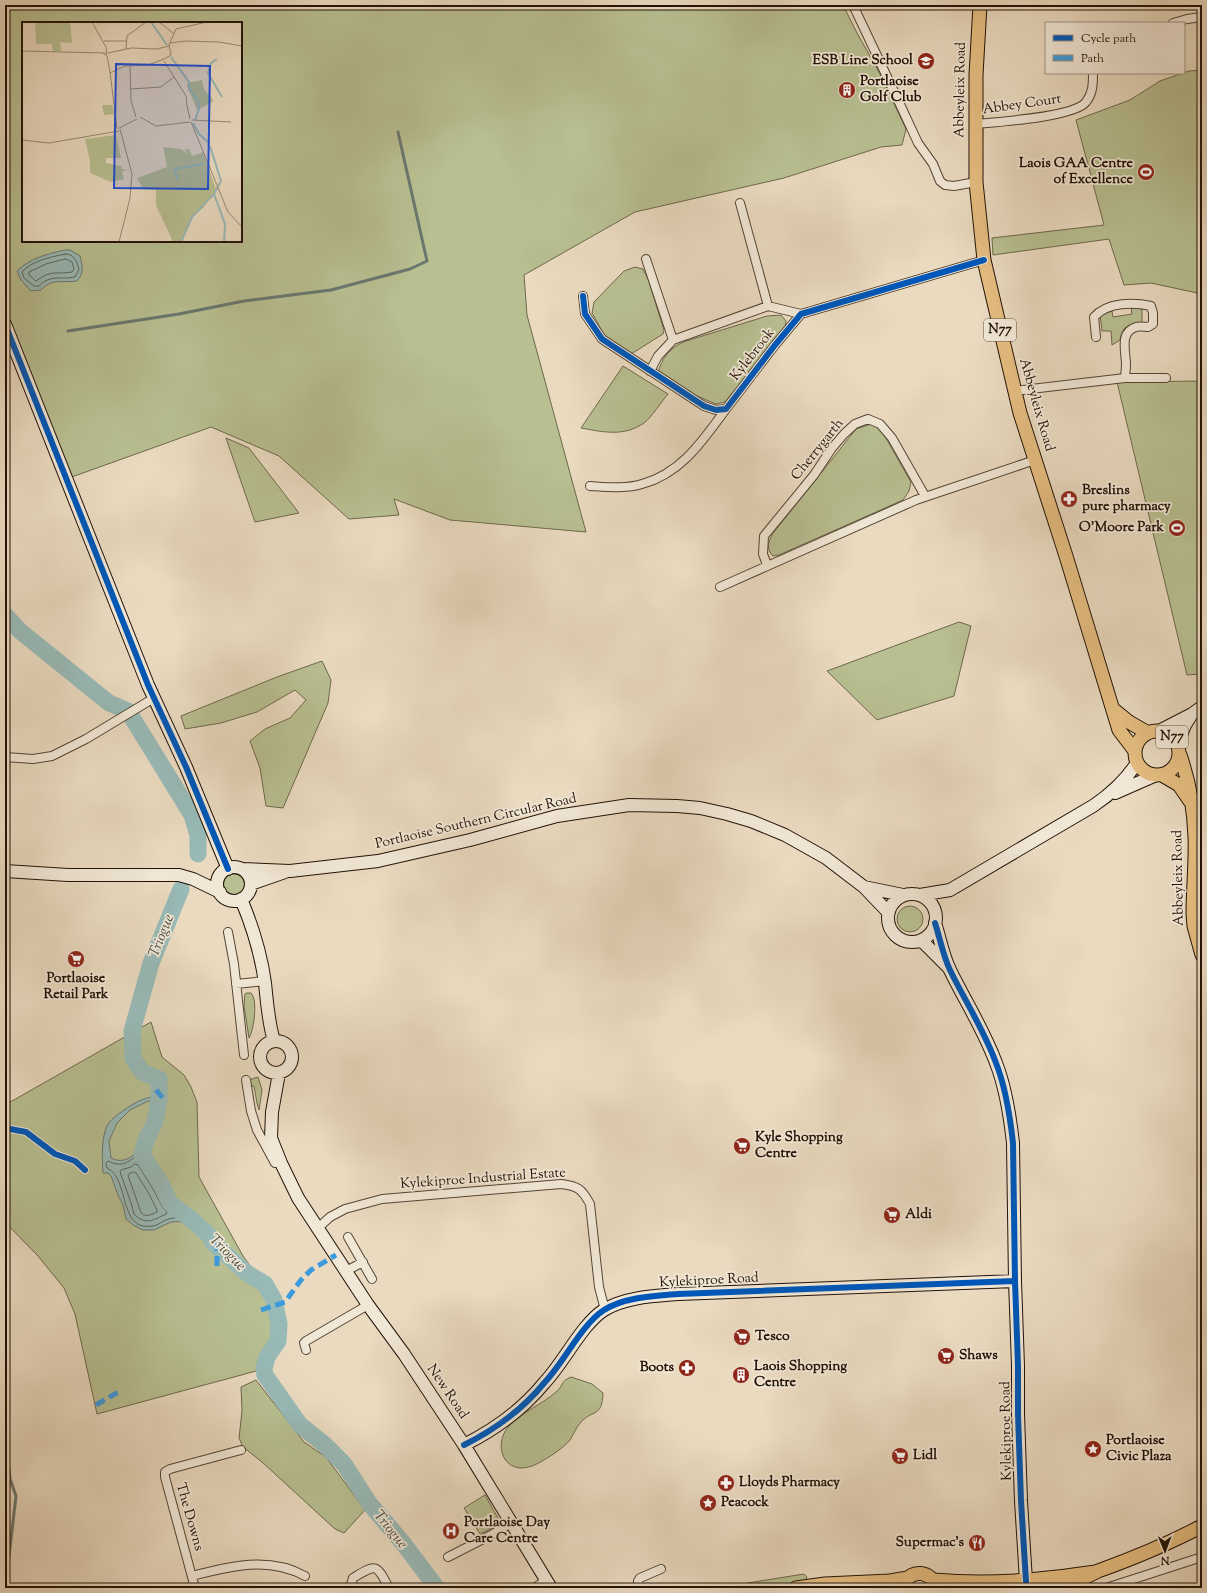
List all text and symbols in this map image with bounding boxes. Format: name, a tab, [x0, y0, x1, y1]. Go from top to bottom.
inset map	[22, 22, 242, 242]
legend	[1045, 22, 1185, 74]
text: Cycle path	[1081, 30, 1136, 48]
street label: Abbeyleix Road	[950, 42, 972, 138]
text: Path	[1081, 50, 1104, 68]
place label: ESB Line School	[813, 51, 913, 71]
school or university icon: ESB Line School	[916, 51, 936, 71]
place label: Portlaoise Golf Club	[860, 72, 922, 108]
building icon: Portlaoise Golf Club	[837, 80, 857, 100]
street label: Abbey Court	[981, 90, 1063, 120]
place label: Laois GAA Centre of Excellence	[1019, 154, 1133, 190]
sports icon: Laois GAA Centre of Excellence	[1136, 162, 1156, 182]
road number: N77	[984, 319, 1016, 341]
street label: Kylebrook	[726, 324, 780, 386]
street label: Abbeyleix Road	[1013, 356, 1059, 454]
street label: Cherrygarth	[787, 415, 849, 485]
place label: Breslins pure pharmacy	[1082, 481, 1171, 517]
pharmacy icon: Breslins pure pharmacy	[1059, 489, 1079, 509]
place label: O'Moore Park	[1079, 518, 1164, 538]
sports icon: O'Moore Park	[1167, 518, 1187, 538]
road number: N77	[1156, 726, 1188, 748]
street label: Portlaoise Southern Circular Road	[373, 789, 579, 855]
street label: Abbeyleix Road	[1168, 830, 1190, 926]
water label: Triogue	[144, 911, 180, 961]
supermarket icon: Portlaoise Retail Park	[66, 949, 86, 969]
place label: Portlaoise Retail Park	[44, 969, 109, 1005]
place label: Kyle Shopping Centre	[755, 1128, 843, 1164]
supermarket icon: Kyle Shopping Centre	[732, 1136, 752, 1156]
street label: Kylekiproe Industrial Estate	[399, 1163, 567, 1195]
supermarket icon: Aldi	[882, 1205, 902, 1225]
place label: Aldi	[905, 1205, 932, 1225]
water label: Triogue	[204, 1230, 250, 1276]
street label: Kylekiproe Road	[659, 1268, 759, 1294]
supermarket icon: Tesco	[732, 1327, 752, 1347]
place label: Tesco	[755, 1327, 790, 1347]
supermarket icon: Shaws	[936, 1346, 956, 1366]
place label: Shaws	[959, 1346, 998, 1366]
place label: Laois Shopping Centre	[754, 1357, 847, 1393]
place label: Boots	[640, 1358, 674, 1378]
pharmacy icon: Boots	[677, 1358, 697, 1378]
street label: New Road	[421, 1361, 473, 1423]
building icon: Laois Shopping Centre	[731, 1365, 751, 1385]
street label: Kylekiproe Road	[996, 1381, 1018, 1481]
place label: Portlaoise Civic Plaza	[1106, 1431, 1172, 1467]
place icon: Portlaoise Civic Plaza	[1083, 1439, 1103, 1459]
supermarket icon: Lidl	[890, 1446, 910, 1466]
place label: Lidl	[913, 1446, 937, 1466]
pharmacy icon: Lloyds Pharmacy	[716, 1473, 736, 1493]
place label: Lloyds Pharmacy	[739, 1473, 840, 1493]
street label: The Downs	[170, 1481, 208, 1553]
place icon: Peacock	[698, 1493, 718, 1513]
place label: Peacock	[721, 1493, 769, 1513]
water label: Triogue	[368, 1506, 412, 1554]
place label: Portlaoise Day Care Centre	[464, 1513, 550, 1549]
hospital icon: Portlaoise Day Care Centre	[441, 1521, 461, 1541]
north arrow	[1145, 1531, 1185, 1571]
place label: Supermac's	[896, 1533, 964, 1553]
restaurant icon: Supermac's	[967, 1533, 987, 1553]
text: N	[1160, 1552, 1171, 1568]

